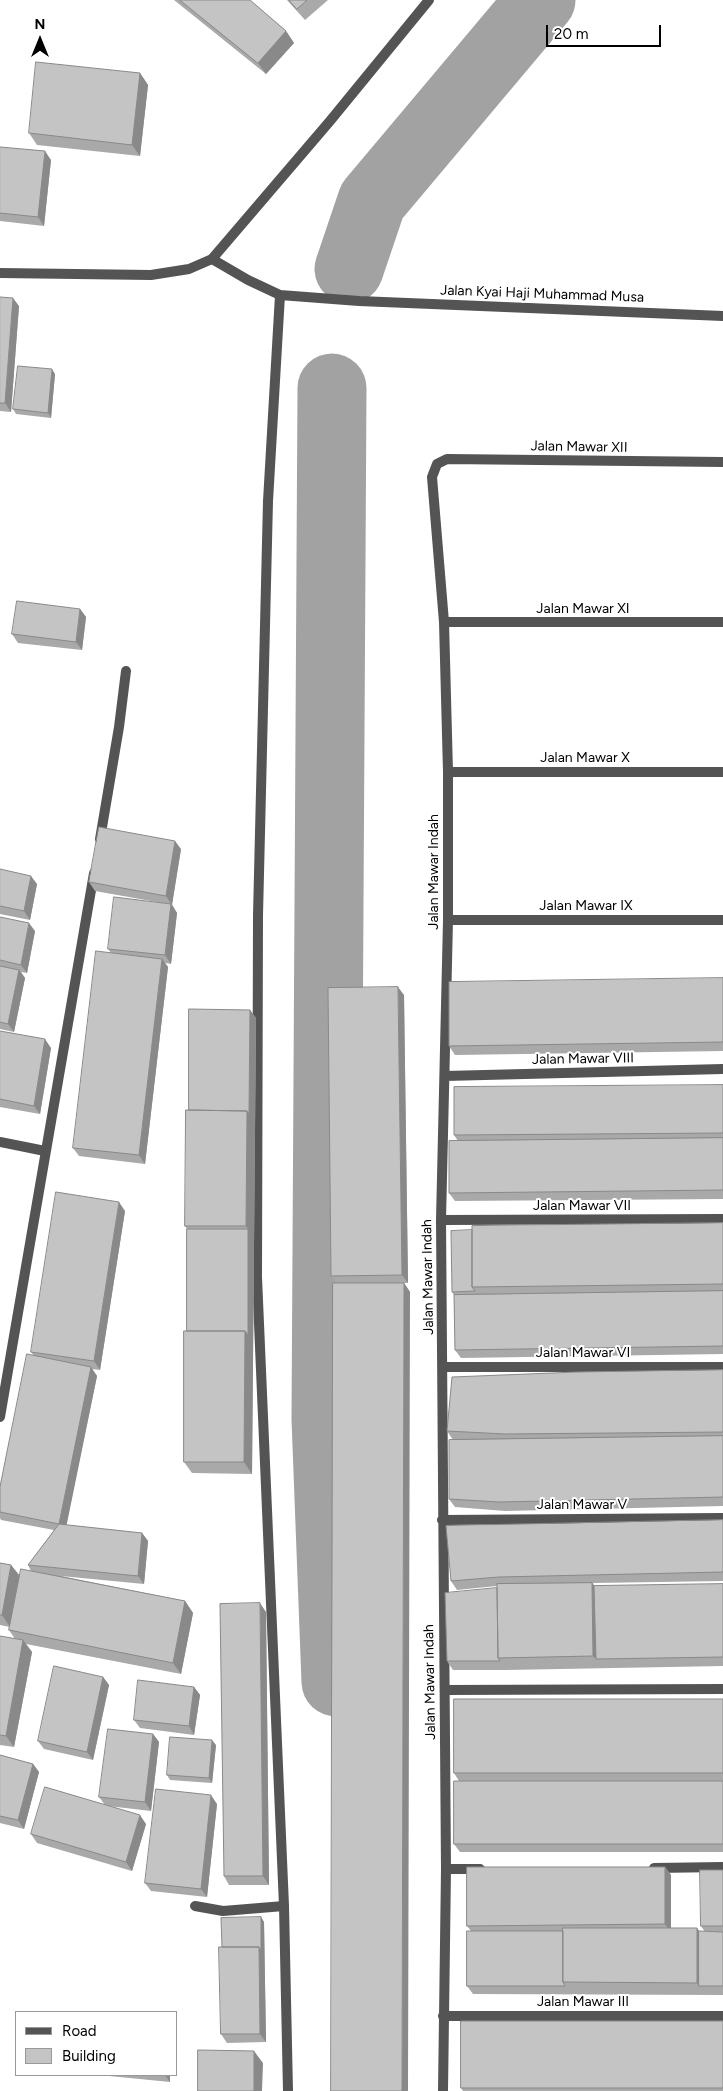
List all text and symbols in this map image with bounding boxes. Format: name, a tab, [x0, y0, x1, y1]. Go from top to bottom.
north arrow	[15, 15, 65, 65]
scale bar	[548, 15, 663, 47]
text: N	[35, 16, 45, 33]
text: 20 m	[554, 25, 588, 43]
street label: Jalan Kyai Haji Muhammad Musa	[440, 282, 644, 306]
street label: Jalan Mawar XII	[530, 438, 628, 456]
street label: Jalan Mawar XI	[536, 601, 630, 617]
street label: Jalan Mawar X	[540, 750, 630, 766]
street label: Jalan Mawar Indah	[426, 814, 442, 930]
street label: Jalan Mawar IX	[539, 898, 633, 914]
street label: Jalan Mawar VIII	[532, 1050, 634, 1068]
street label: Jalan Mawar VII	[533, 1198, 631, 1214]
street label: Jalan Mawar Indah	[419, 1219, 437, 1335]
street label: Jalan Mawar VI	[536, 1345, 630, 1361]
street label: Jalan Mawar V	[537, 1497, 627, 1513]
street label: Jalan Mawar Indah	[421, 1624, 439, 1740]
street label: Jalan Mawar III	[537, 1994, 629, 2010]
legend	[15, 2011, 178, 2076]
text: Road	[62, 2022, 97, 2040]
text: Building	[62, 2047, 116, 2065]

